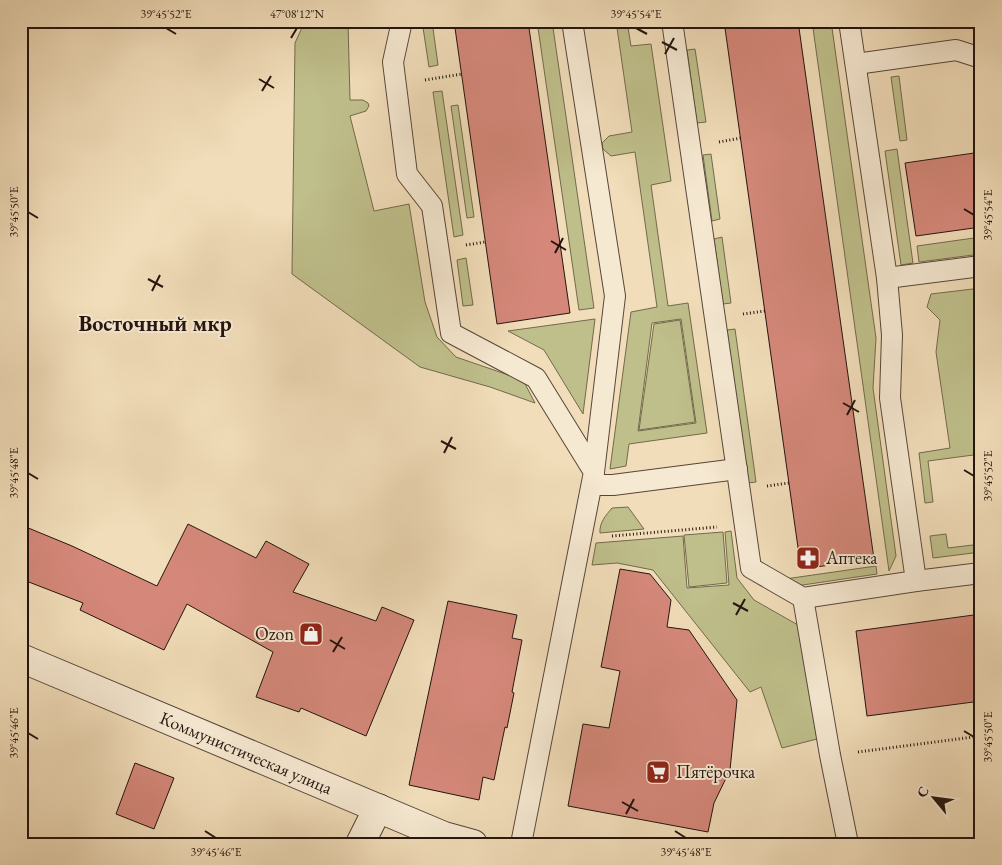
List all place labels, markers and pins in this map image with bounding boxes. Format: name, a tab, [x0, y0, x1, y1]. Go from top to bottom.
pharmacy icon: Аптека	[795, 545, 821, 571]
place label: Аптека	[825, 546, 878, 569]
shop icon: Ozon	[298, 621, 324, 647]
place label: Ozon	[255, 622, 294, 645]
supermarket icon: Пятёрочка	[645, 759, 671, 785]
place label: Пятёрочка	[676, 760, 756, 783]

